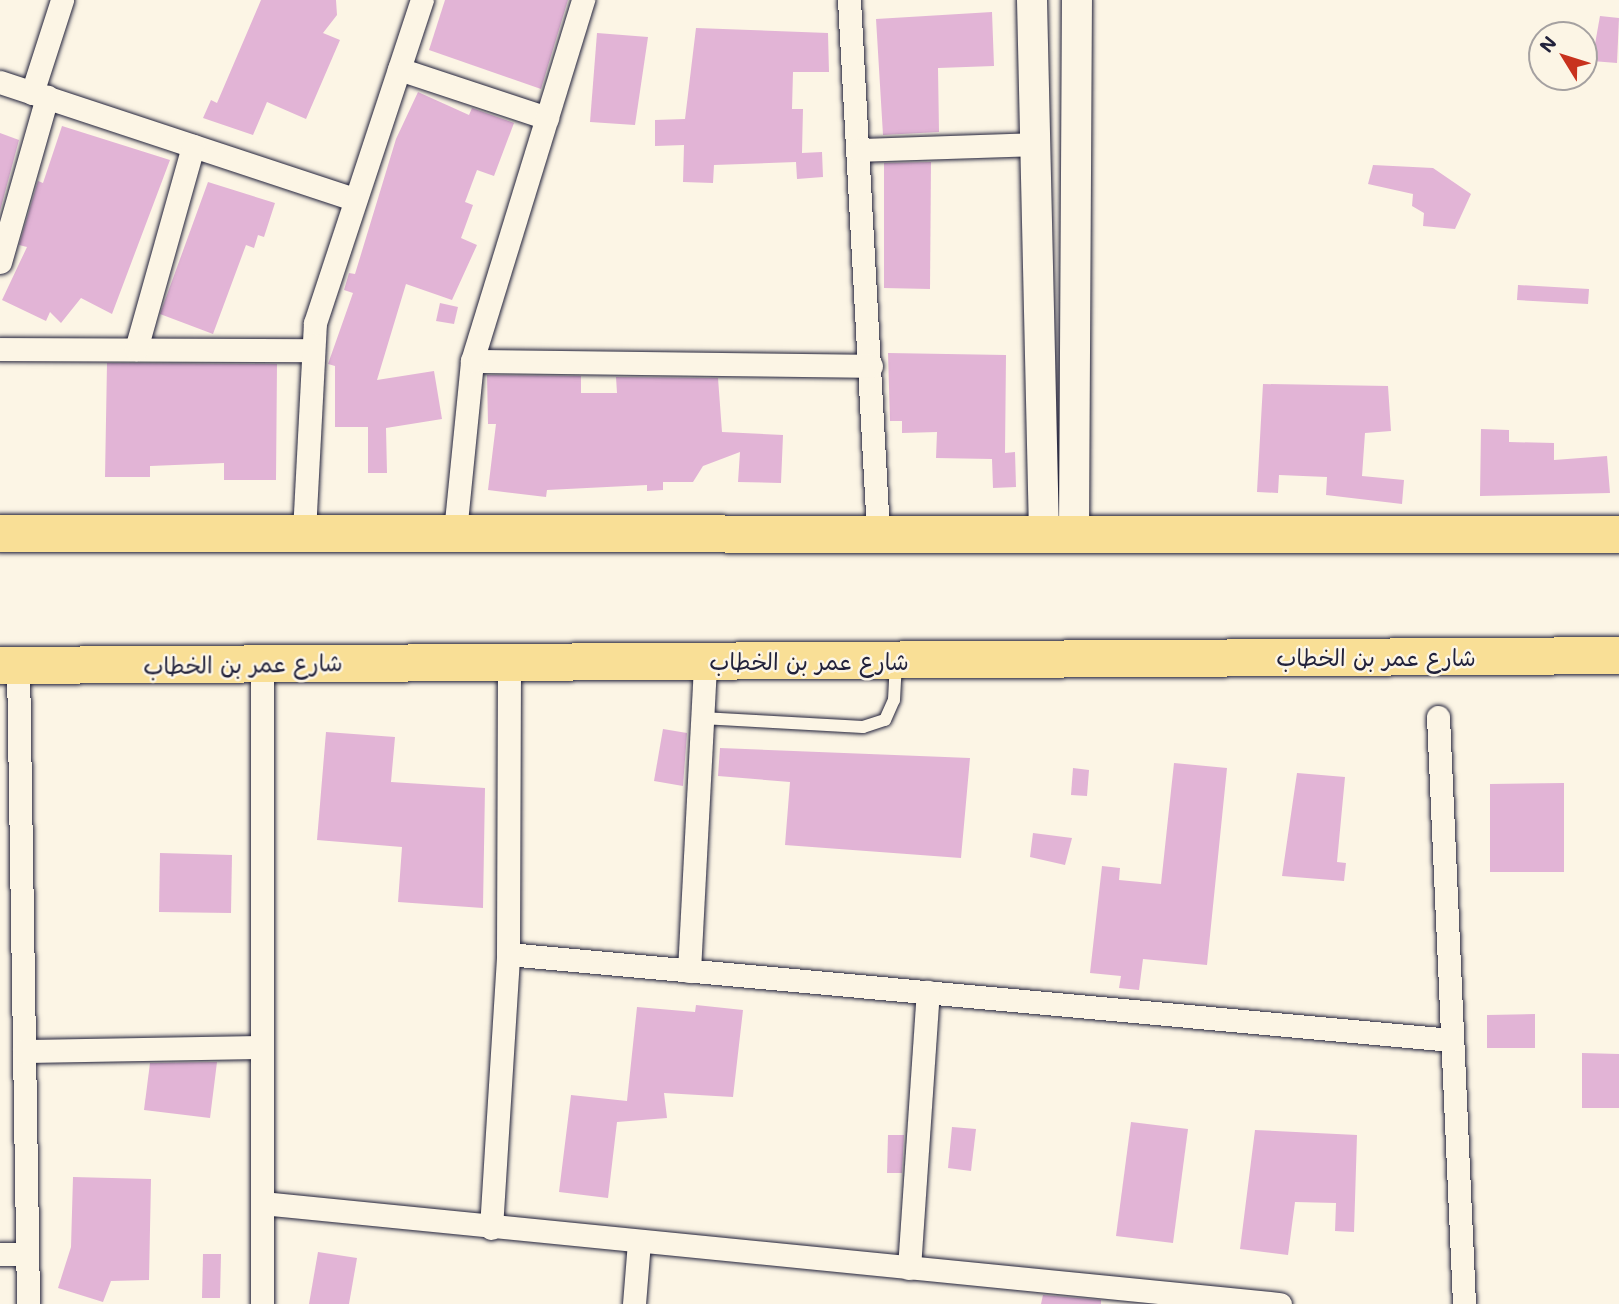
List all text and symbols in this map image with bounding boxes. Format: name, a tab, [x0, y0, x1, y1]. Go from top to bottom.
north arrow	[1528, 21, 1598, 91]
text: N	[1533, 31, 1562, 57]
street label: شارع عمر بن الخطاب	[1276, 643, 1476, 671]
street label: شارع عمر بن الخطاب	[709, 647, 909, 675]
street label: شارع عمر بن الخطاب	[143, 648, 343, 680]

